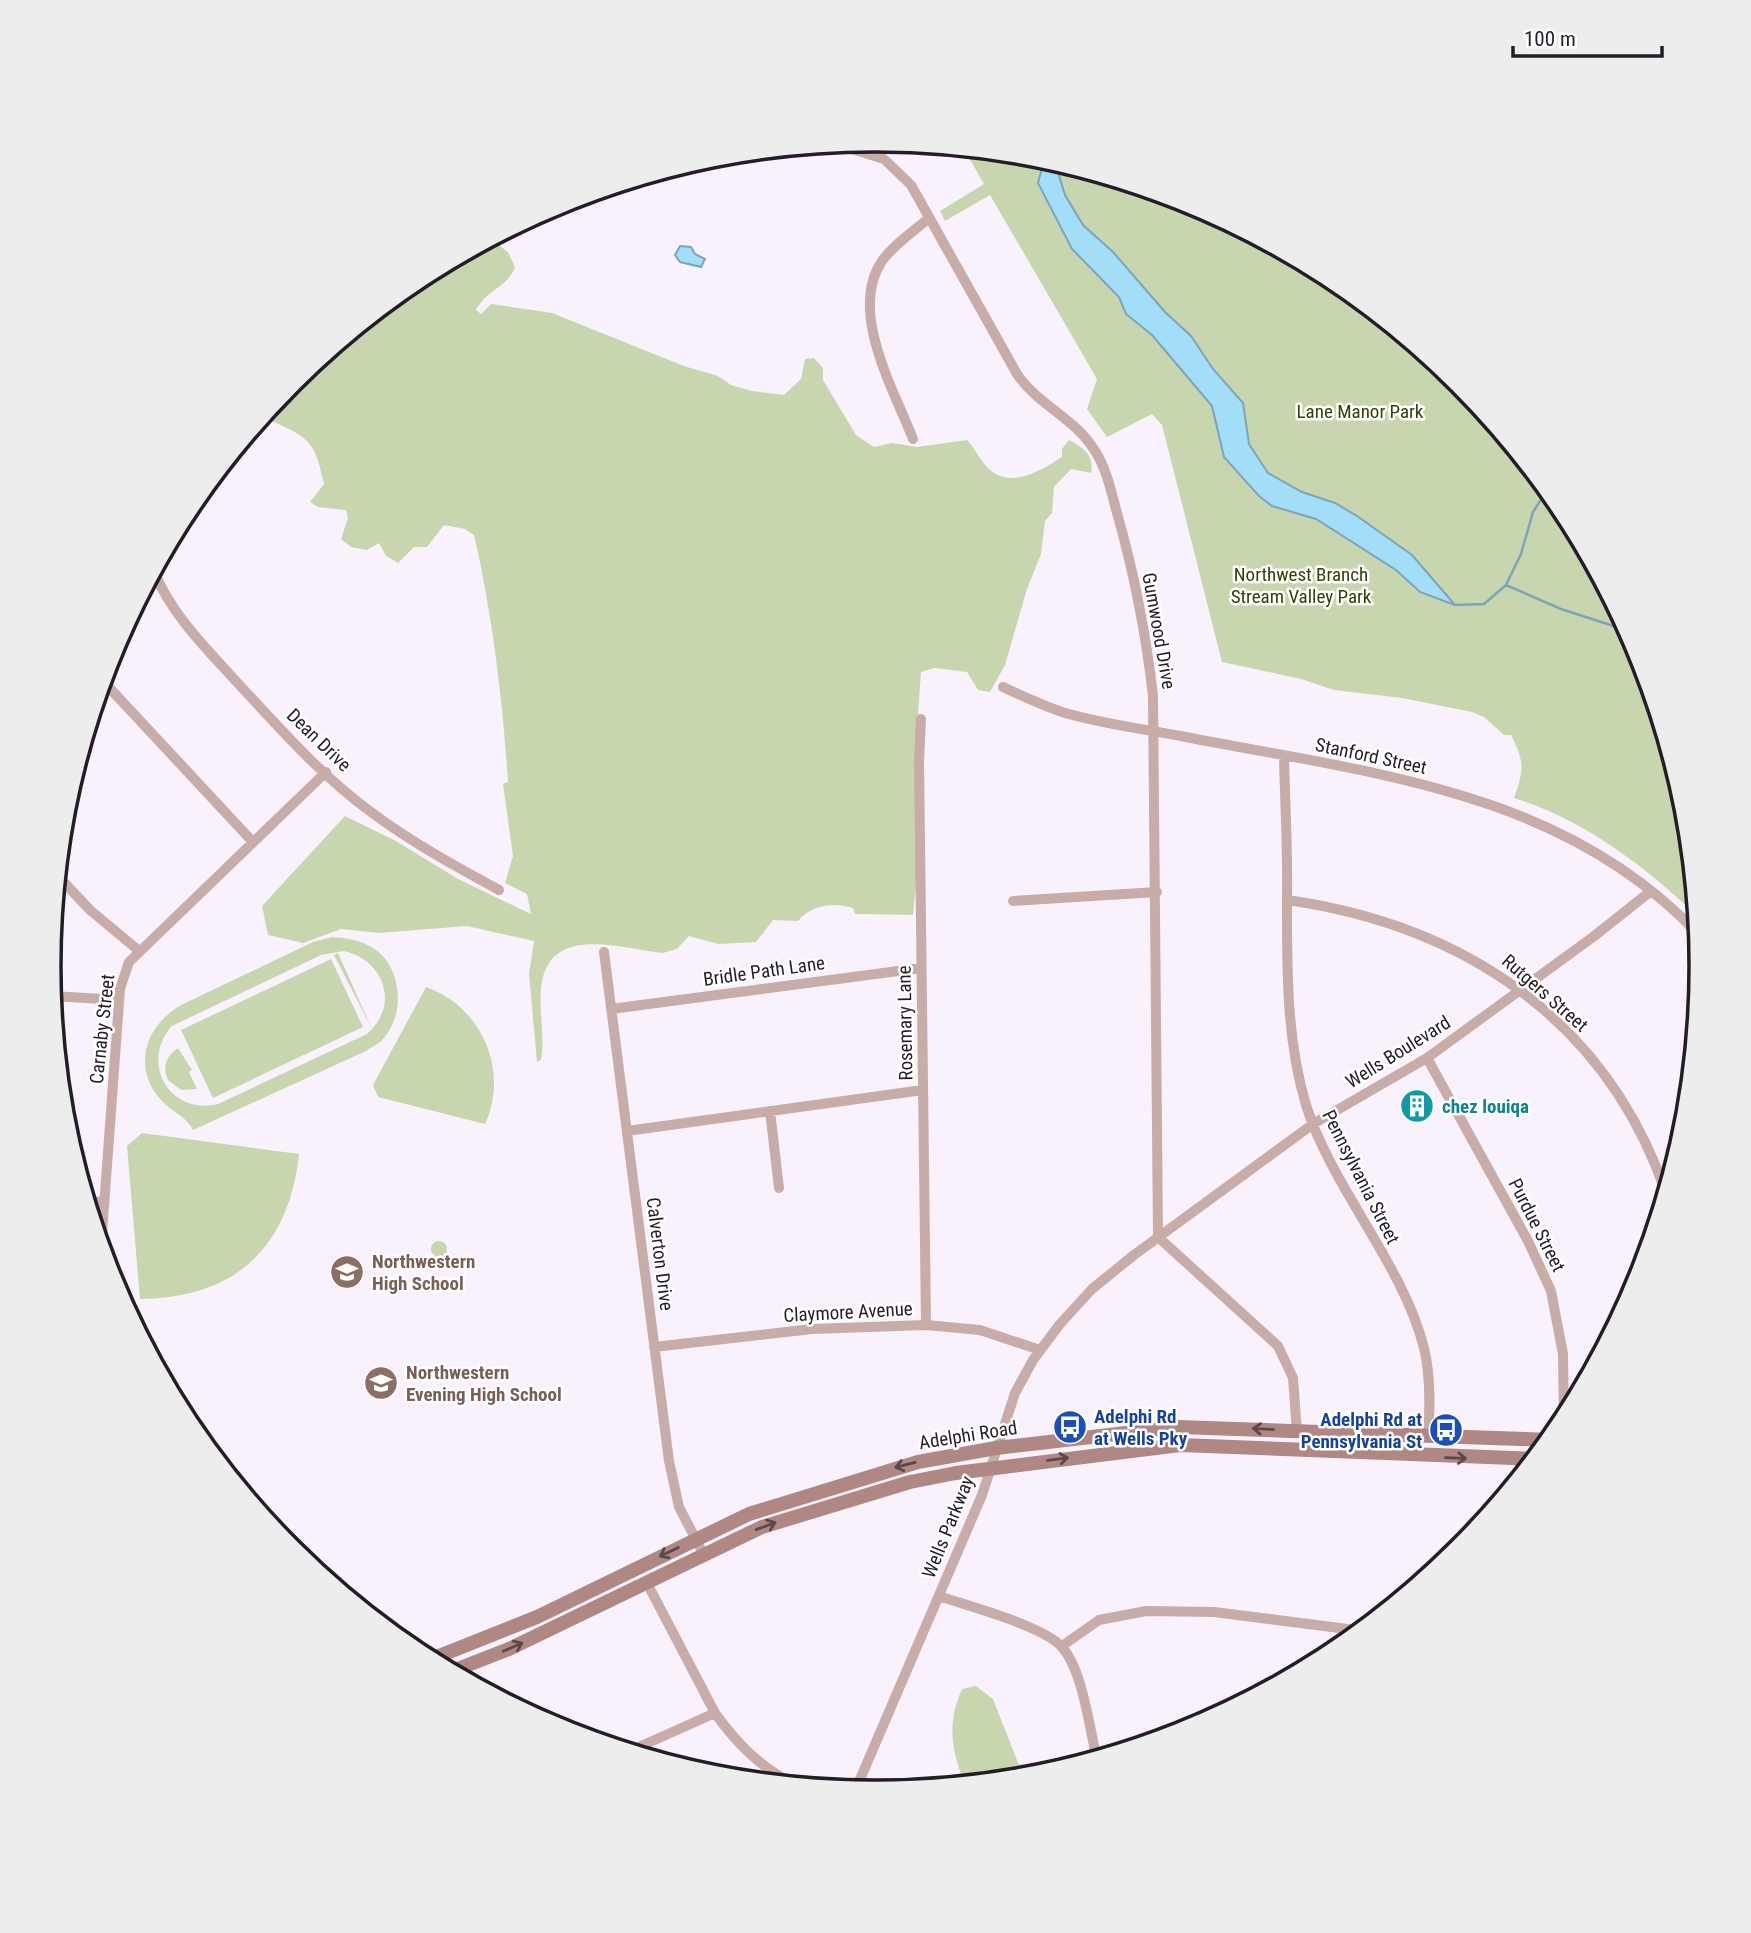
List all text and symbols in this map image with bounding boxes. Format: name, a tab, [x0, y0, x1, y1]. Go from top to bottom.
scale bar	[1513, 14, 1662, 58]
text: 100 m	[1524, 27, 1576, 51]
park label: Lane Manor Park	[1297, 400, 1424, 423]
park label: Northwest Branch Stream Valley Park	[1231, 563, 1372, 608]
street label: Gumwood Drive	[1137, 571, 1181, 691]
street label: Dean Drive	[282, 704, 356, 776]
street label: Stanford Street	[1313, 733, 1429, 779]
street label: Rutgers Street	[1497, 949, 1593, 1037]
street label: Bridle Path Lane	[702, 951, 826, 991]
street label: Rosemary Lane	[892, 965, 918, 1081]
street label: Carnaby Street	[85, 973, 119, 1085]
street label: Wells Boulevard	[1341, 1011, 1455, 1093]
building icon: chez louiqa	[1398, 1087, 1436, 1125]
place label: chez louiqa	[1442, 1095, 1529, 1118]
street label: Pennsylvania Street	[1317, 1106, 1405, 1248]
street label: Purdue Street	[1504, 1174, 1570, 1276]
street label: Calverton Drive	[642, 1196, 678, 1312]
place label: Northwestern High School	[372, 1250, 475, 1295]
school or university icon: Northwestern High School	[328, 1253, 366, 1291]
street label: Claymore Avenue	[783, 1297, 913, 1327]
place label: Northwestern Evening High School	[406, 1361, 562, 1406]
school or university icon: Northwestern Evening High School	[362, 1364, 400, 1402]
place label: Adelphi Rd at Wells Pky	[1094, 1405, 1188, 1450]
bus stop icon: Adelphi Rd at Wells Pky	[1051, 1408, 1089, 1446]
place label: Adelphi Rd at Pennsylvania St	[1301, 1408, 1422, 1453]
bus stop icon: Adelphi Rd at Pennsylvania St	[1427, 1411, 1465, 1449]
street label: Adelphi Road	[917, 1416, 1019, 1454]
one-way arrow	[1251, 1423, 1274, 1436]
one-way arrow	[1444, 1451, 1467, 1464]
one-way arrow	[1046, 1452, 1069, 1465]
one-way arrow	[894, 1459, 917, 1472]
street label: Wells Parkway	[917, 1473, 979, 1581]
one-way arrow	[755, 1519, 777, 1532]
one-way arrow	[659, 1546, 680, 1560]
one-way arrow	[502, 1640, 523, 1653]

